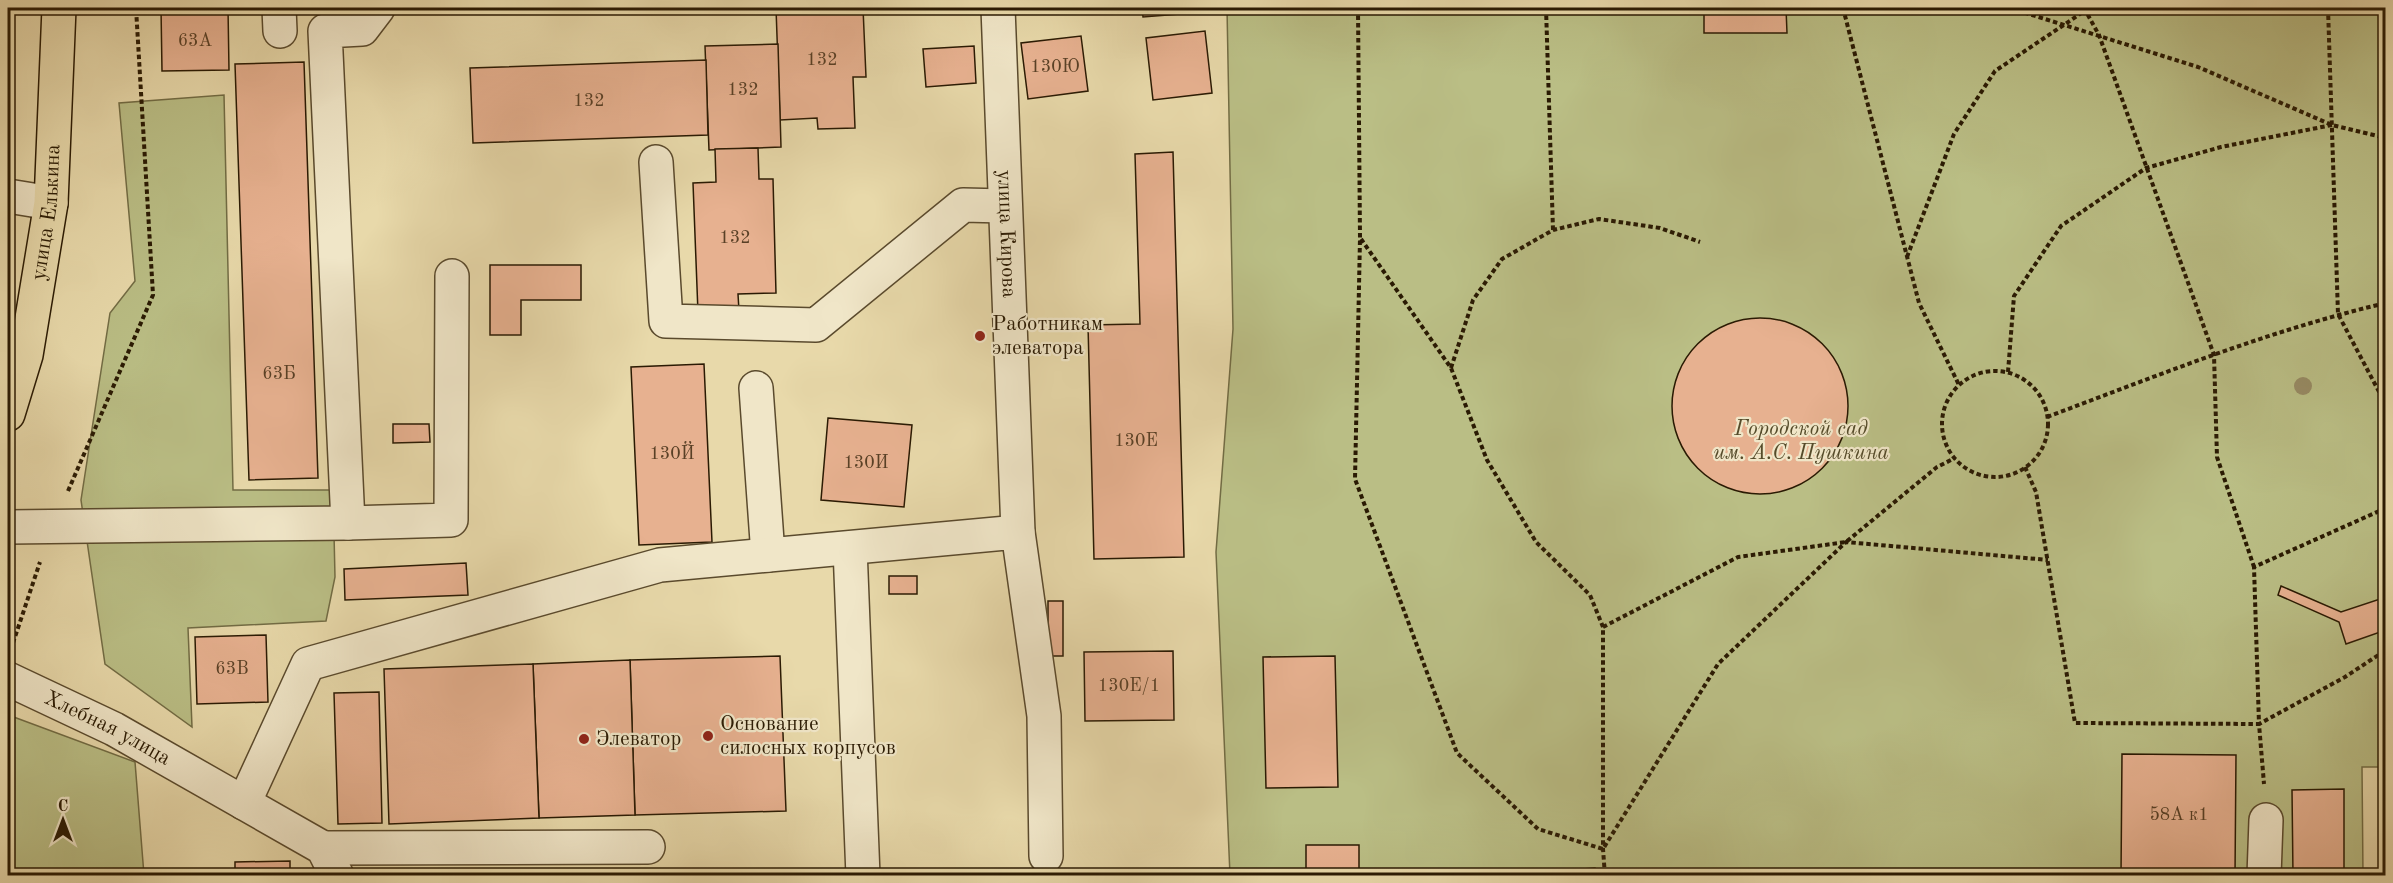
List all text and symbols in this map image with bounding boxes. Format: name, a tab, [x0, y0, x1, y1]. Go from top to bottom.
house number: 63А	[178, 32, 213, 50]
house number: 132	[806, 51, 838, 69]
house number: 130Ю	[1030, 58, 1080, 76]
house number: 132	[727, 81, 759, 99]
house number: 132	[573, 92, 605, 110]
street label: улица Елькина	[28, 144, 64, 282]
street label: улица Кирова	[994, 169, 1020, 298]
house number: 132	[719, 229, 751, 247]
place label: Работникам элеватора	[992, 314, 1103, 359]
marker: Работникам элеватора	[973, 329, 987, 343]
house number: 63Б	[262, 365, 296, 383]
park label: Городской сад им. А.С. Пушкина	[1713, 419, 1889, 464]
house number: 130Е	[1114, 432, 1158, 450]
house number: 130Й	[649, 441, 695, 463]
house number: 130И	[843, 454, 889, 472]
house number: 63В	[215, 660, 249, 678]
house number: 130Е/1	[1098, 677, 1160, 695]
street label: Хлебная улица	[41, 687, 174, 769]
place label: Основание силосных корпусов	[720, 714, 896, 759]
place label: Элеватор	[596, 729, 681, 750]
marker: Основание силосных корпусов	[701, 729, 715, 743]
marker: Элеватор	[577, 732, 591, 746]
north arrow	[33, 790, 93, 850]
text: С	[58, 799, 68, 815]
house number: 58А к1	[2149, 806, 2209, 824]

